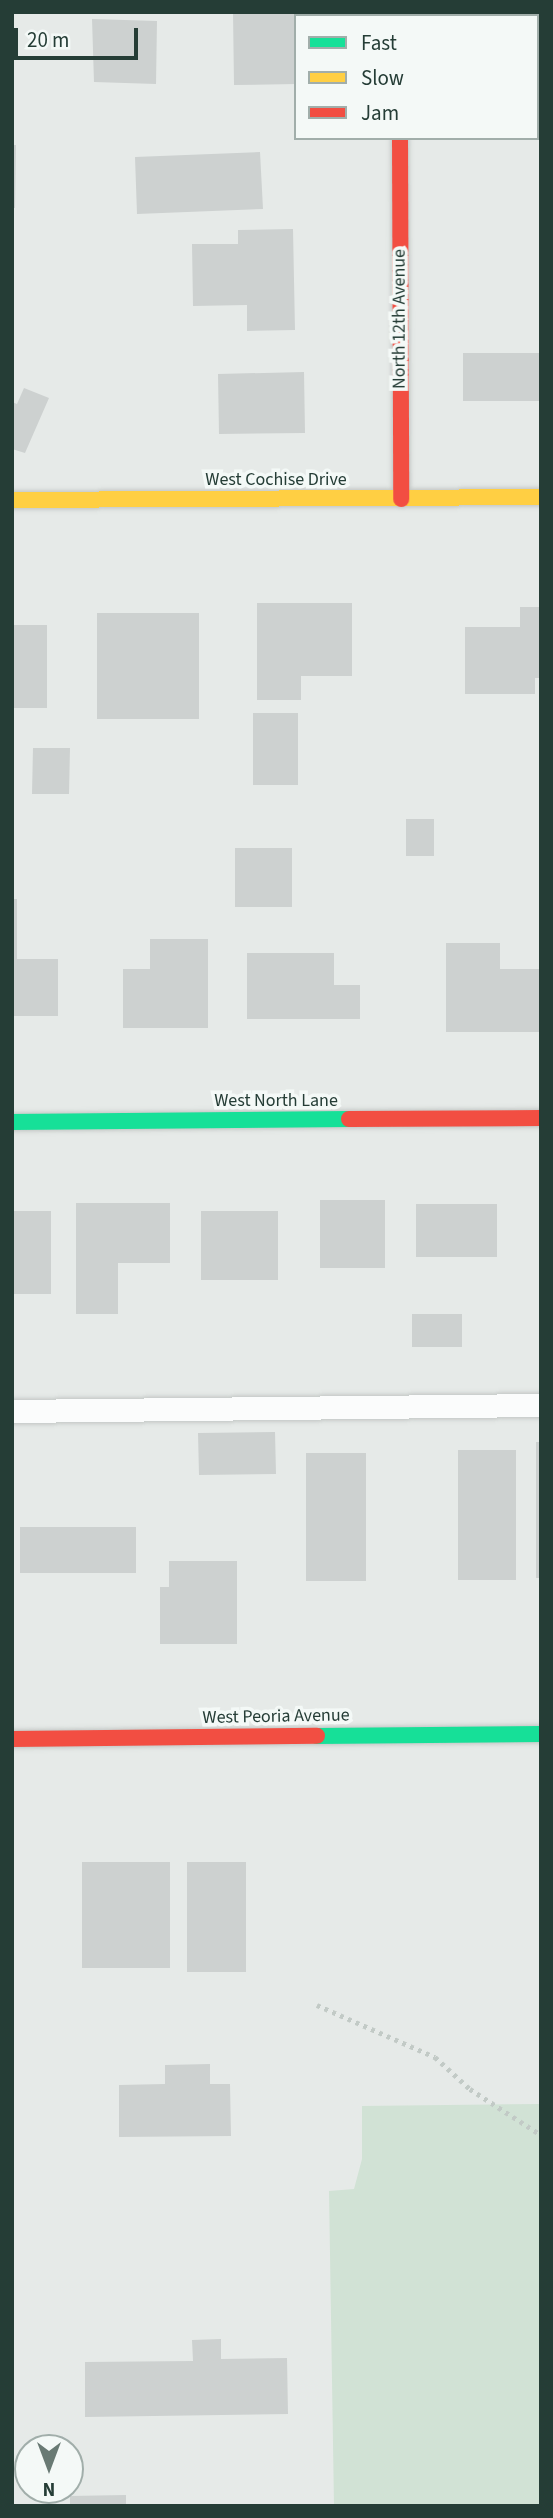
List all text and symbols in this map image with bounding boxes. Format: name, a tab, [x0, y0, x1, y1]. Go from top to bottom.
scale bar	[18, 14, 142, 58]
legend	[294, 14, 539, 140]
text: 20 m	[27, 25, 69, 55]
text: Fast	[361, 28, 397, 58]
text: Slow	[361, 63, 404, 93]
text: Jam	[361, 98, 399, 128]
street label: North 12th Avenue	[389, 249, 411, 389]
street label: West Cochise Drive	[205, 469, 347, 491]
street label: West North Lane	[214, 1090, 338, 1112]
street label: West Peoria Avenue	[202, 1705, 350, 1729]
north arrow	[14, 2434, 84, 2504]
text: N	[43, 2475, 55, 2502]

